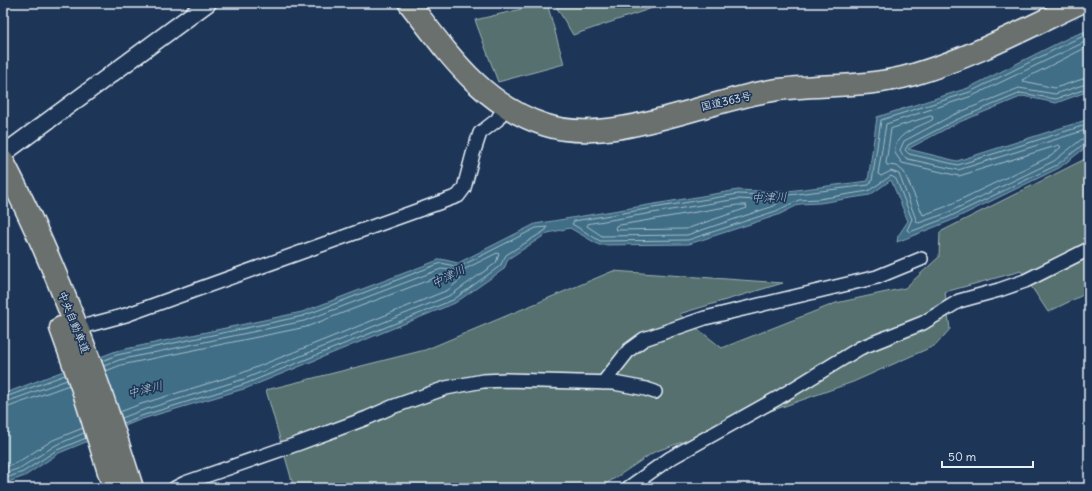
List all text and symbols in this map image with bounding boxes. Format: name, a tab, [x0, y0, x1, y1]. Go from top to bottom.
street label: 国道363号	[699, 88, 753, 114]
water label: 中津川	[751, 189, 787, 205]
water label: 中津川	[429, 261, 467, 291]
street label: 中央自動車道	[55, 289, 93, 355]
water label: 中津川	[126, 377, 164, 401]
scale bar	[942, 443, 1033, 469]
text: 50 m	[948, 449, 977, 464]

